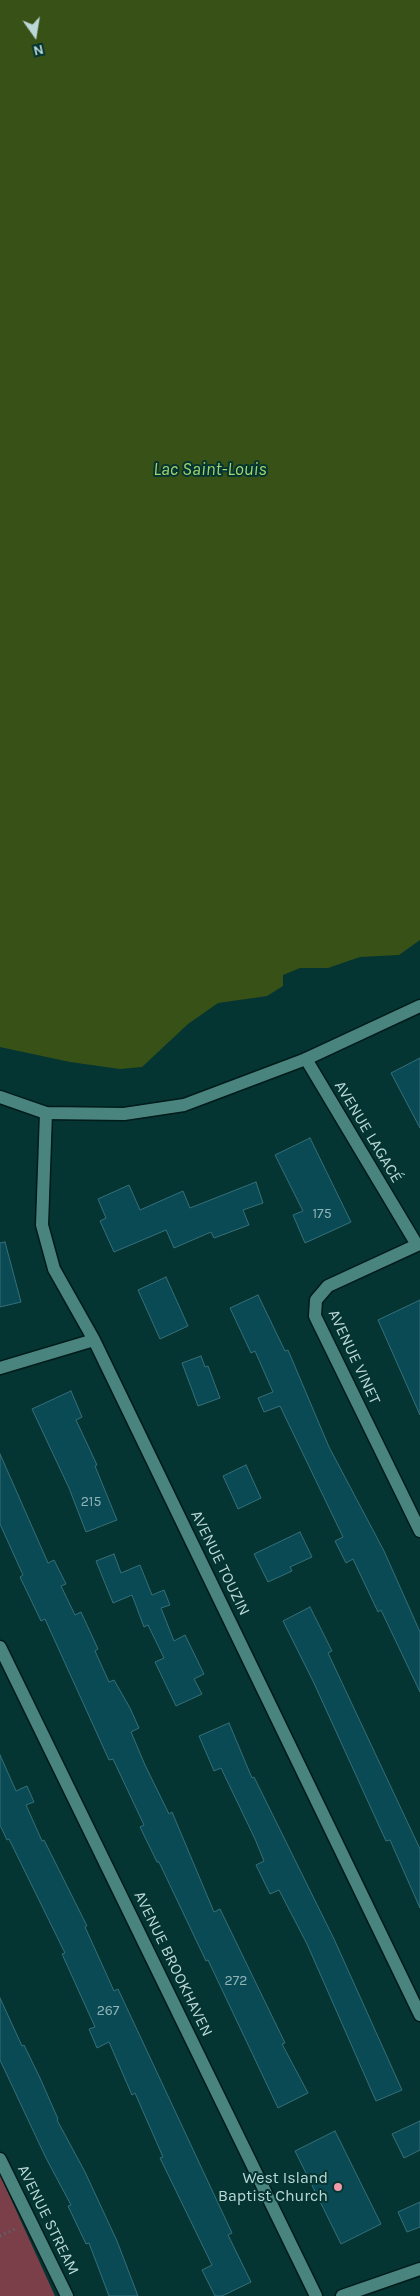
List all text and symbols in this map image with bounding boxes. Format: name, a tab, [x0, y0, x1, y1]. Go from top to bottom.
north arrow	[10, 10, 60, 60]
text: N	[32, 41, 45, 60]
water label: Lac Saint-Louis	[153, 459, 267, 481]
street label: AVENUE LAGACÉ	[330, 1077, 406, 1187]
house number: 175	[312, 1206, 332, 1222]
street label: AVENUE VINET	[324, 1307, 384, 1407]
house number: 215	[81, 1494, 101, 1510]
street label: AVENUE TOUZIN	[186, 1507, 254, 1619]
street label: AVENUE BROOKHAVEN	[129, 1888, 217, 2040]
house number: 272	[225, 1973, 247, 1989]
house number: 267	[97, 2003, 119, 2019]
street label: AVENUE STREAM	[13, 2162, 83, 2278]
place label: West Island Baptist Church	[218, 2168, 328, 2206]
marker: West Island Baptist Church	[332, 2181, 344, 2193]

